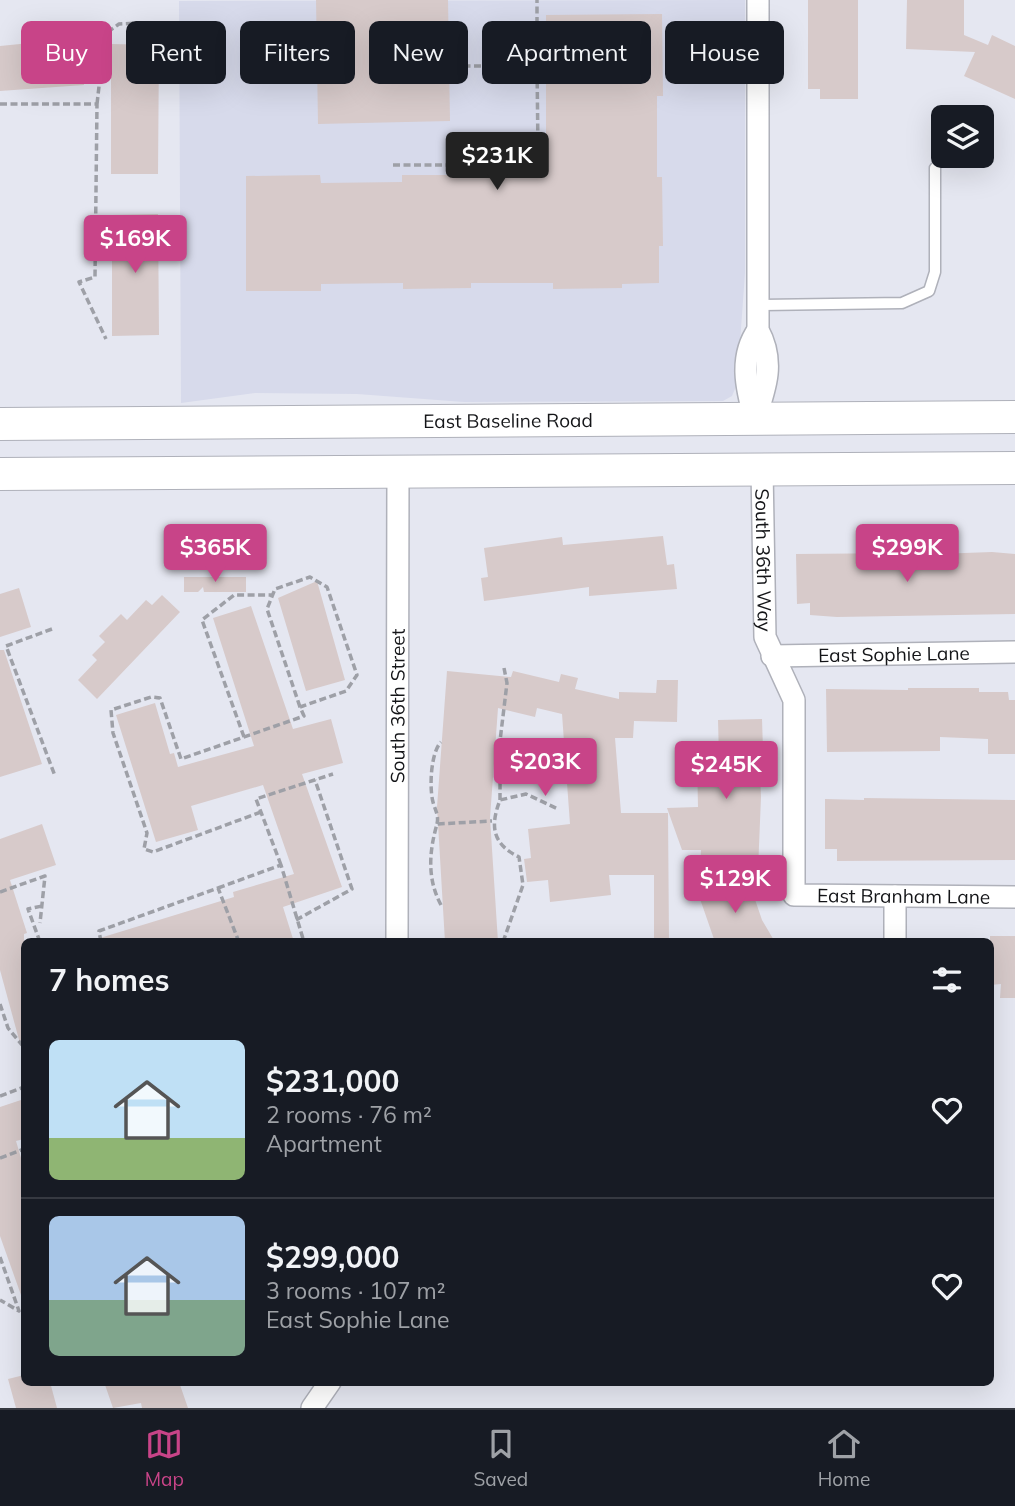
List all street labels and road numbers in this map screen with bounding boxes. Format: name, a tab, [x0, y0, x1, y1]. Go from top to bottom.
street label: East Baseline Road	[423, 408, 593, 433]
street label: South 36th Way	[750, 488, 777, 632]
street label: South 36th Street	[385, 628, 410, 783]
street label: East Sophie Lane	[818, 641, 970, 667]
street label: East Branham Lane	[817, 883, 990, 909]

